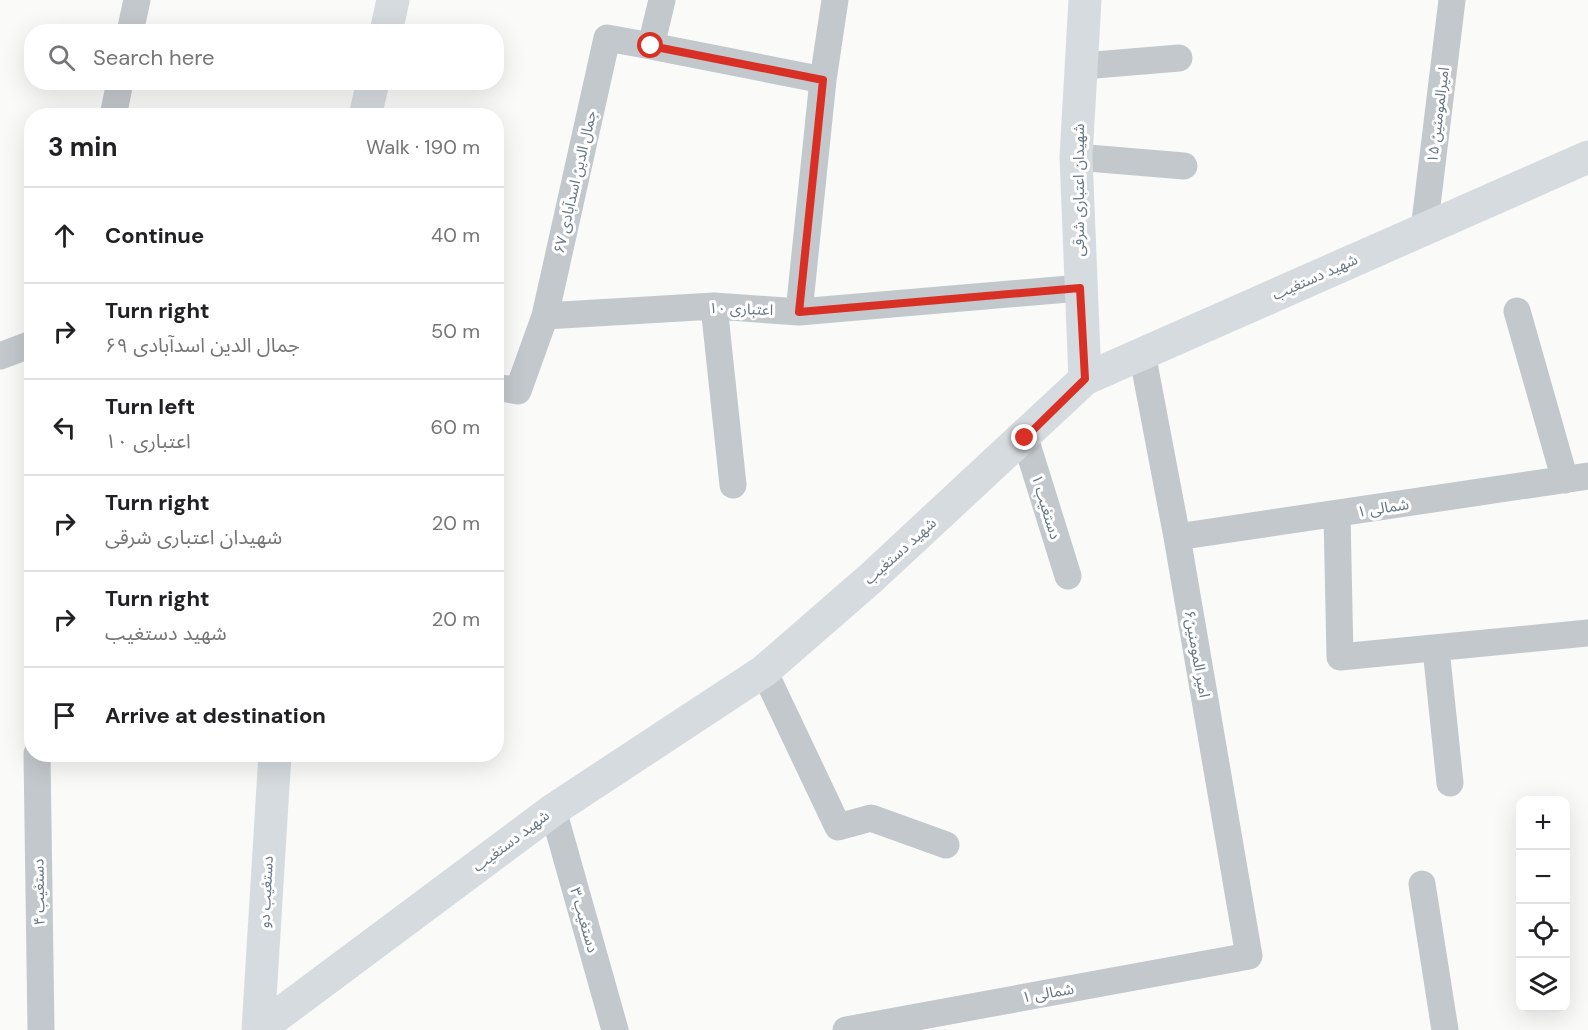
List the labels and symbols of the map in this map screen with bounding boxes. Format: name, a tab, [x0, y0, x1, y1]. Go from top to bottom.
route start	[637, 32, 663, 58]
street label: امیرالمومنین ۱۵	[1422, 66, 1454, 164]
street label: جمال الدین اسدآبادی ۶۷	[549, 108, 601, 255]
street label: شهیدان اعتباری شرقی	[1069, 123, 1089, 256]
street label: شهید دستغیب	[1269, 249, 1361, 305]
street label: اعتباری ۱۰	[709, 298, 773, 320]
route end	[1011, 424, 1037, 450]
street label: دستغیب ۱	[1027, 472, 1065, 542]
street label: شمالی ۱	[1356, 494, 1411, 522]
street label: شهید دستغیب	[859, 513, 941, 589]
street label: امیر المومنین۶	[1179, 609, 1215, 699]
street label: شهید دستغیب	[469, 805, 554, 876]
street label: دستغیب دو	[254, 855, 278, 929]
street label: دستغیب ۴	[28, 858, 50, 926]
street label: دستغیب ۳	[565, 885, 603, 955]
street label: شمالی ۱	[1020, 979, 1076, 1007]

